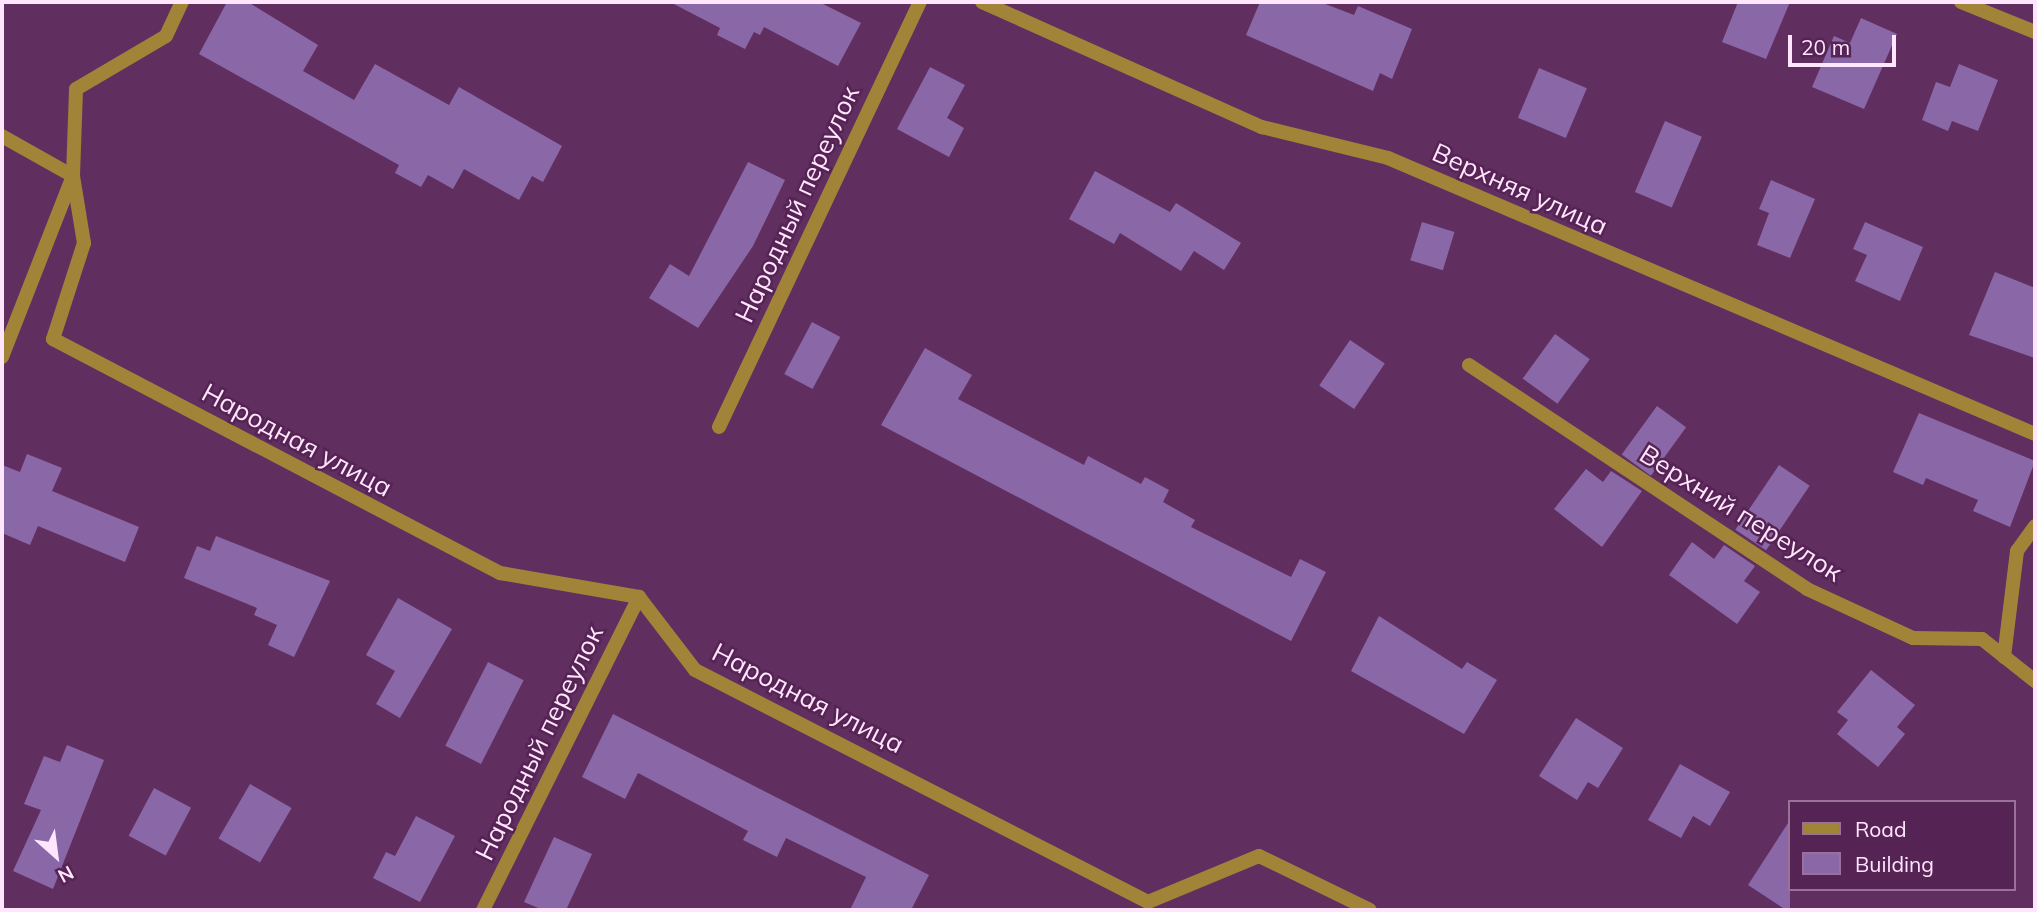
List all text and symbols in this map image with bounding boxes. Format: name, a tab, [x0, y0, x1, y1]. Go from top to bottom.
scale bar	[1792, 21, 1900, 65]
text: 20 m	[1801, 34, 1850, 60]
street label: Народный переулок	[728, 81, 866, 327]
street label: Верхняя улица	[1428, 136, 1612, 242]
street label: Народная улица	[197, 377, 397, 503]
street label: Верхний переулок	[1634, 438, 1848, 588]
street label: Народный переулок	[469, 621, 609, 865]
street label: Народная улица	[707, 636, 909, 760]
legend	[1788, 800, 2016, 891]
text: Road	[1855, 816, 1906, 842]
north arrow	[21, 821, 91, 891]
text: Building	[1855, 851, 1934, 877]
text: N	[54, 861, 78, 889]

